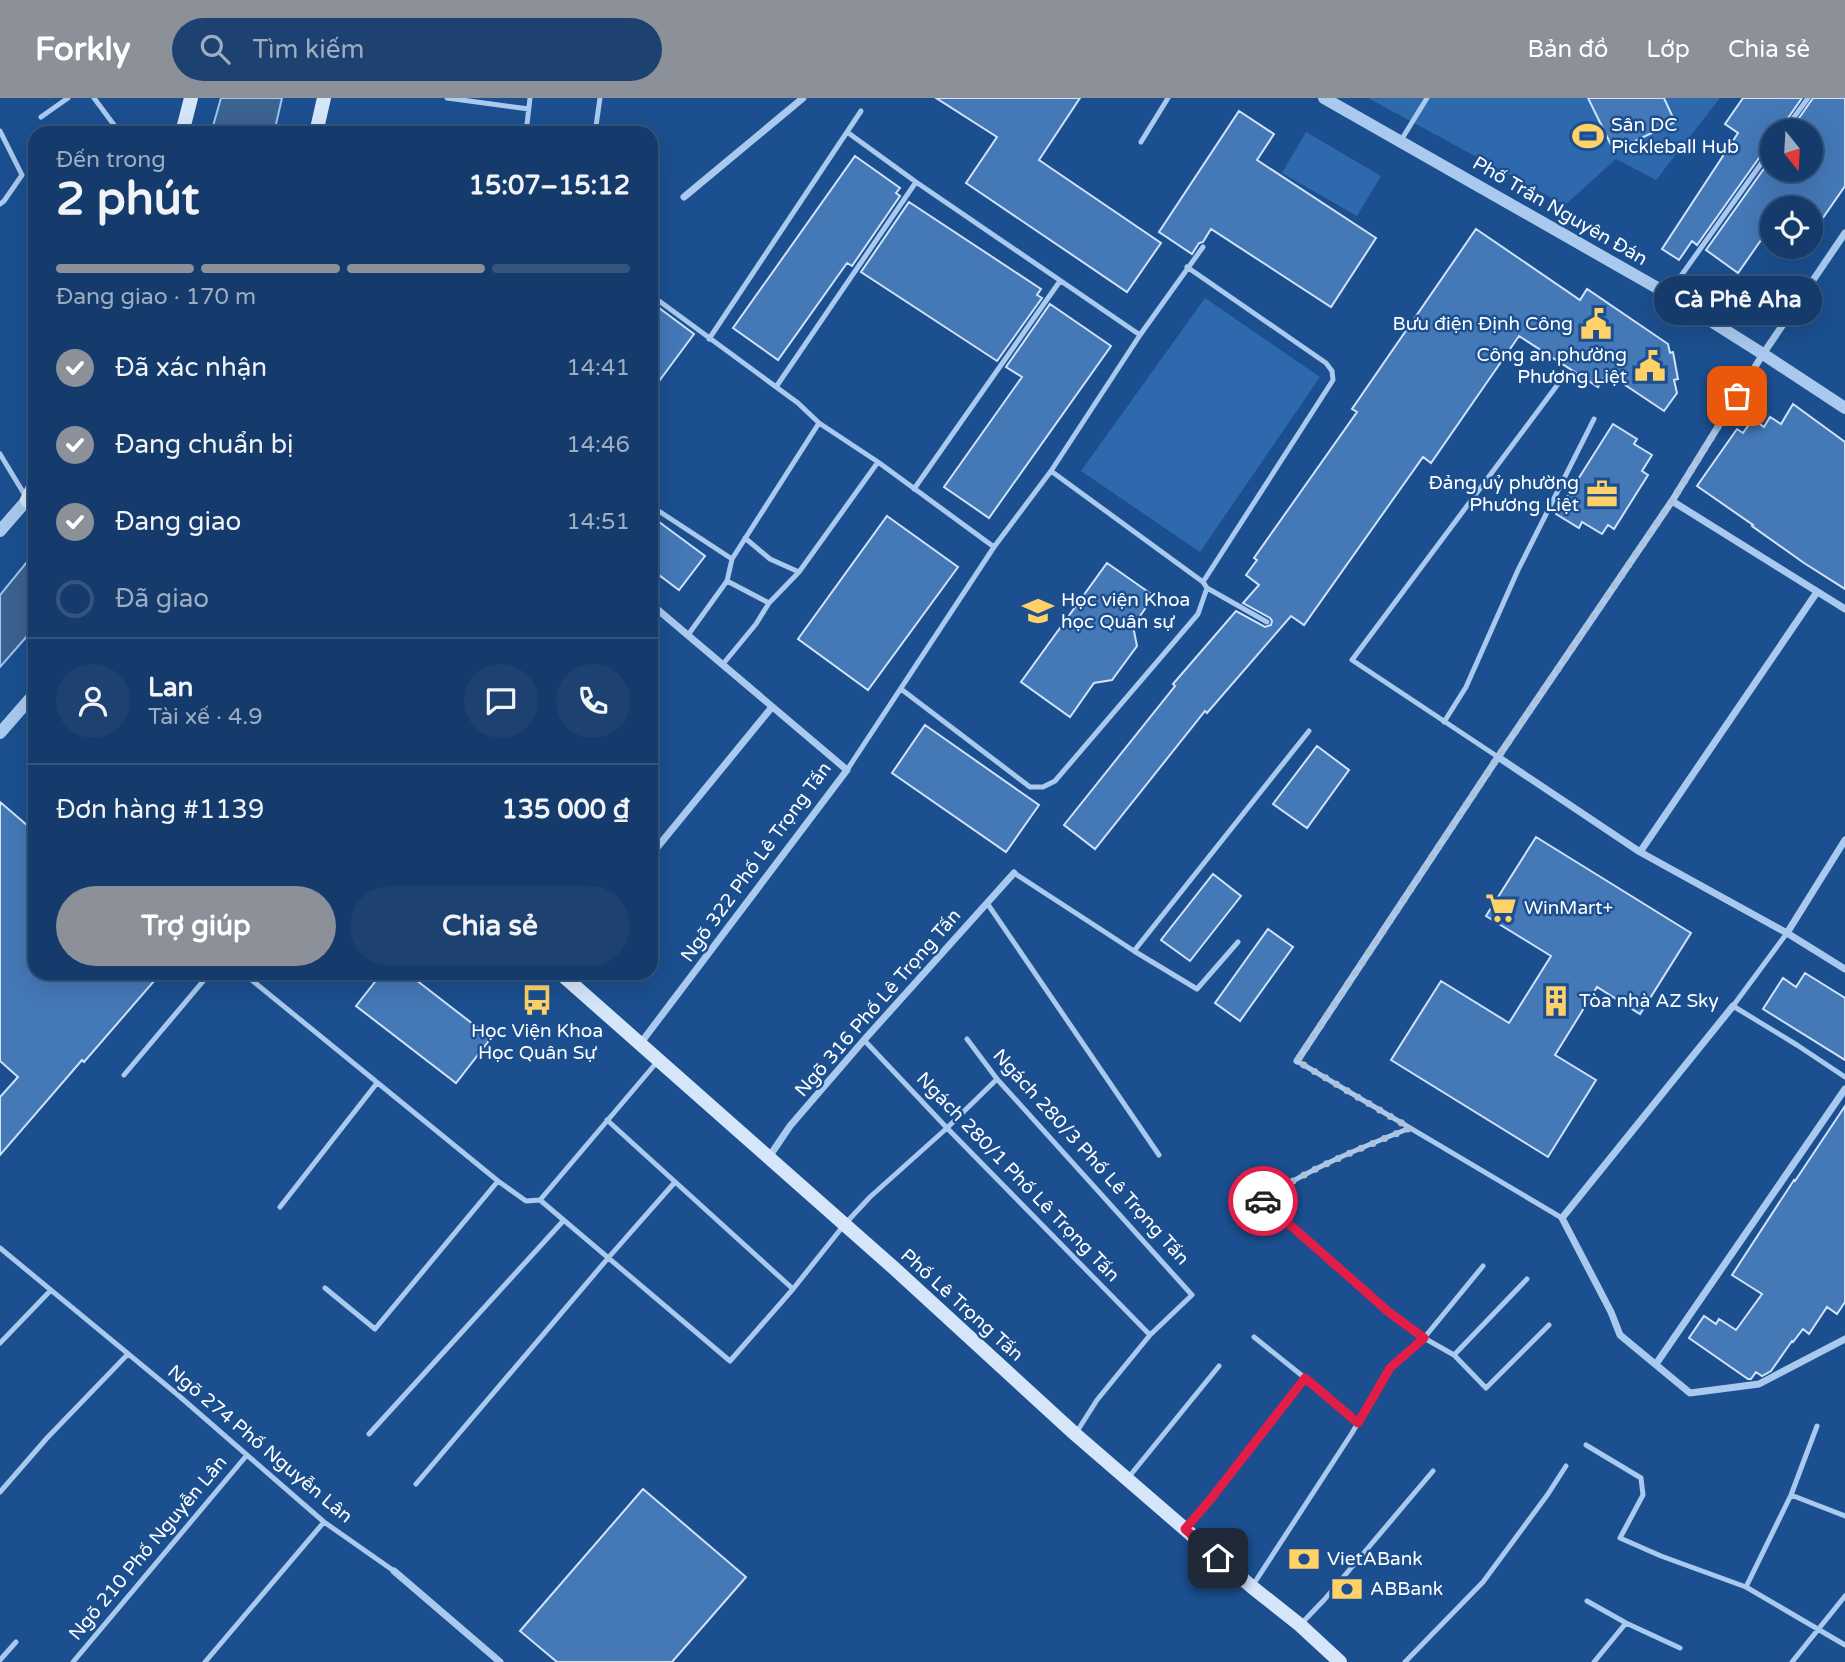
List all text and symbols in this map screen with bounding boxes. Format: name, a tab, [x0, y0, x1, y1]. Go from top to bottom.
search box	[172, 18, 662, 81]
text: Forkly	[35, 30, 130, 69]
icon: search	[196, 30, 234, 68]
text: Tìm kiếm	[252, 34, 364, 65]
text: Bản đồ	[1527, 35, 1608, 64]
text: Lớp	[1646, 35, 1690, 64]
text: Chia sẻ	[1728, 35, 1810, 64]
place label: Sân DC Pickleball Hub	[1611, 114, 1739, 158]
sports icon: Sân DC Pickleball Hub	[1571, 119, 1605, 153]
north arrow	[1760, 119, 1824, 182]
map controls	[1760, 119, 1823, 259]
text: Đến trong	[56, 146, 166, 174]
street label: Phố Trần Nguyên Đán	[1469, 152, 1651, 270]
text: 15:07–15:12	[469, 170, 630, 201]
text: 2 phút	[56, 172, 199, 227]
button: locate	[1760, 196, 1823, 259]
callout: Cà Phê Aha	[1653, 277, 1821, 326]
text: Đang giao · 170 m	[56, 283, 256, 311]
text: Cà Phê Aha	[1674, 286, 1802, 314]
public building icon: Bưu điện Định Công	[1579, 307, 1613, 341]
place label: Bưu điện Định Công	[1393, 313, 1573, 335]
place label: Công an phường Phương Liệt	[1477, 344, 1627, 388]
icon: check	[56, 349, 94, 387]
public building icon: Công an phường Phương Liệt	[1633, 349, 1667, 383]
text: Đã xác nhận	[115, 352, 267, 383]
text: 14:41	[566, 354, 630, 382]
pin	[1707, 366, 1767, 426]
icon: bag	[1718, 377, 1756, 415]
icon: check	[56, 426, 94, 464]
text: Đang chuẩn bị	[115, 429, 294, 460]
text: 14:46	[566, 431, 630, 459]
place label: Đảng uỷ phường Phương Liệt	[1429, 472, 1579, 516]
office icon: Đảng uỷ phường Phương Liệt	[1585, 477, 1619, 511]
icon: check	[56, 503, 94, 541]
text: Đang giao	[115, 506, 241, 537]
text: 14:51	[566, 508, 630, 536]
text: Đã giao	[115, 583, 209, 614]
place label: Học viện Khoa học Quân sự	[1061, 589, 1190, 633]
school or university icon: Học viện Khoa học Quân sự	[1021, 594, 1055, 628]
button: person	[56, 664, 130, 738]
button: chat	[464, 664, 538, 738]
button: phone	[556, 664, 630, 738]
text: Lan	[148, 672, 193, 703]
text: Tài xế · 4.9	[148, 703, 263, 731]
street label: Ngõ 322 Phố Lê Trọng Tấn	[676, 758, 836, 966]
text: Đơn hàng #1139	[56, 794, 264, 825]
text: 135 000 ₫	[501, 794, 630, 825]
button: Trợ giúp	[56, 886, 336, 966]
button: Chia sẻ	[350, 886, 630, 966]
supermarket icon: WinMart+	[1484, 891, 1518, 925]
place label: WinMart+	[1524, 897, 1613, 919]
street label: Ngõ 316 Phố Lê Trọng Tấn	[791, 905, 965, 1101]
bus stop icon: Học Viện Khoa Học Quân Sự	[520, 983, 554, 1017]
building icon: Tòa nhà AZ Sky	[1539, 984, 1573, 1018]
place label: Tòa nhà AZ Sky	[1579, 990, 1719, 1012]
place label: Học Viện Khoa Học Quân Sự	[471, 1020, 603, 1064]
street label: Ngách 280/3 Phố Lê Trọng Tấn	[988, 1045, 1194, 1269]
street label: Ngách 280/1 Phố Lê Trọng Tấn	[912, 1068, 1124, 1286]
courier	[1228, 1166, 1298, 1236]
icon: car	[1244, 1182, 1282, 1220]
street label: Phố Lê Trọng Tấn	[896, 1244, 1028, 1366]
street label: Ngõ 274 Phố Nguyễn Lân	[163, 1360, 357, 1528]
street label: Ngõ 210 Phố Nguyễn Lân	[64, 1451, 232, 1645]
pin	[1188, 1528, 1248, 1588]
icon: home	[1199, 1539, 1237, 1577]
bank icon: VietABank	[1287, 1542, 1321, 1576]
place label: VietABank	[1327, 1548, 1423, 1570]
bank icon: ABBank	[1330, 1572, 1364, 1606]
place label: ABBank	[1370, 1578, 1443, 1600]

